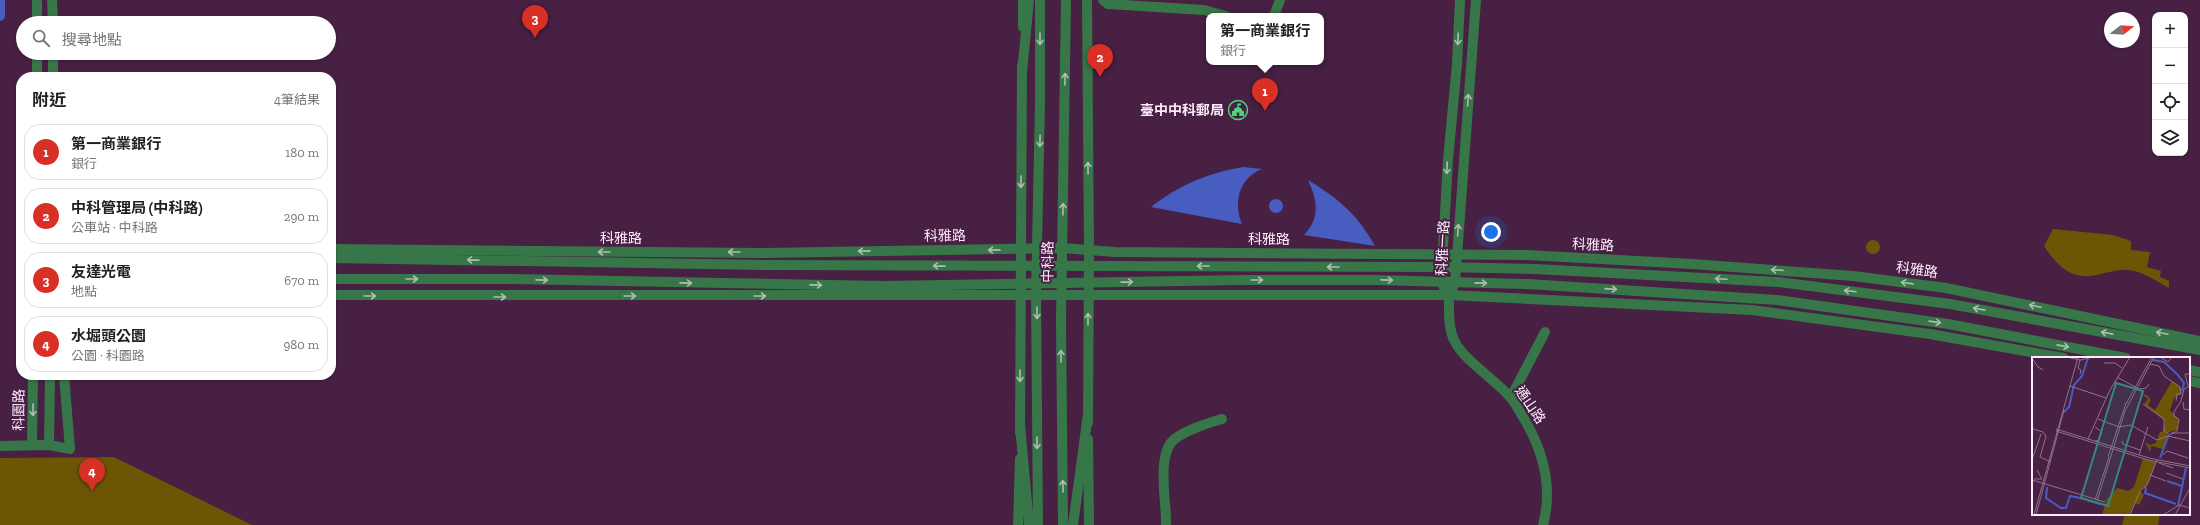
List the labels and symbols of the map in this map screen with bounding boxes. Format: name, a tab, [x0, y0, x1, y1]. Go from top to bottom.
pin: 3	[522, 5, 548, 38]
north arrow	[2104, 12, 2140, 48]
one-way arrow	[1036, 32, 1044, 45]
one-way arrow	[1455, 32, 1462, 45]
pin: 2	[1087, 44, 1113, 77]
one-way arrow	[1061, 73, 1068, 86]
pin: 1	[1252, 78, 1278, 111]
one-way arrow	[1464, 94, 1472, 107]
public building icon: 臺中中科郵局	[1227, 99, 1249, 121]
place label: 臺中中科郵局	[1140, 102, 1224, 119]
one-way arrow	[1036, 134, 1043, 147]
one-way arrow	[1443, 161, 1451, 174]
one-way arrow	[1084, 162, 1092, 175]
one-way arrow	[1017, 175, 1025, 188]
one-way arrow	[1059, 203, 1067, 216]
street label: 科雅一路	[1433, 220, 1453, 276]
your location	[1481, 222, 1501, 242]
one-way arrow	[1454, 224, 1462, 237]
street label: 科雅路	[924, 227, 966, 245]
street label: 科雅路	[600, 230, 642, 247]
street label: 科雅路	[1248, 231, 1290, 248]
street label: 科雅路	[1572, 235, 1614, 255]
street label: 中科路	[1039, 241, 1057, 283]
one-way arrow	[988, 246, 1001, 253]
one-way arrow	[858, 247, 871, 255]
one-way arrow	[598, 248, 611, 256]
one-way arrow	[728, 248, 741, 256]
one-way arrow	[467, 256, 480, 264]
street label: 科雅路	[1895, 259, 1939, 281]
one-way arrow	[933, 262, 946, 270]
one-way arrow	[1197, 262, 1210, 270]
one-way arrow	[1327, 263, 1340, 271]
one-way arrow	[1771, 267, 1784, 274]
one-way arrow	[405, 275, 418, 283]
one-way arrow	[1715, 275, 1728, 282]
one-way arrow	[535, 276, 548, 284]
one-way arrow	[1250, 276, 1263, 284]
one-way arrow	[1380, 277, 1393, 284]
one-way arrow	[1120, 278, 1133, 286]
one-way arrow	[679, 279, 692, 287]
one-way arrow	[1901, 279, 1914, 287]
one-way arrow	[1474, 280, 1487, 287]
one-way arrow	[809, 281, 822, 289]
one-way arrow	[1604, 286, 1617, 293]
one-way arrow	[1844, 287, 1857, 295]
one-way arrow	[363, 292, 376, 300]
one-way arrow	[623, 292, 636, 300]
one-way arrow	[753, 292, 766, 300]
one-way arrow	[493, 293, 506, 301]
one-way arrow	[2028, 302, 2041, 310]
one-way arrow	[1973, 305, 1986, 313]
one-way arrow	[1033, 306, 1041, 319]
one-way arrow	[1084, 313, 1092, 326]
one-way arrow	[1928, 318, 1941, 326]
one-way arrow	[2156, 328, 2169, 336]
one-way arrow	[2100, 329, 2113, 337]
one-way arrow	[2056, 342, 2069, 350]
one-way arrow	[1057, 350, 1065, 363]
inset map	[2032, 357, 2190, 515]
one-way arrow	[1016, 369, 1024, 382]
street label: 通山路	[1511, 383, 1549, 427]
street label: 科園路	[10, 389, 28, 431]
one-way arrow	[29, 403, 37, 416]
one-way arrow	[1033, 436, 1041, 449]
pin: 4	[79, 458, 105, 491]
one-way arrow	[1059, 480, 1067, 493]

